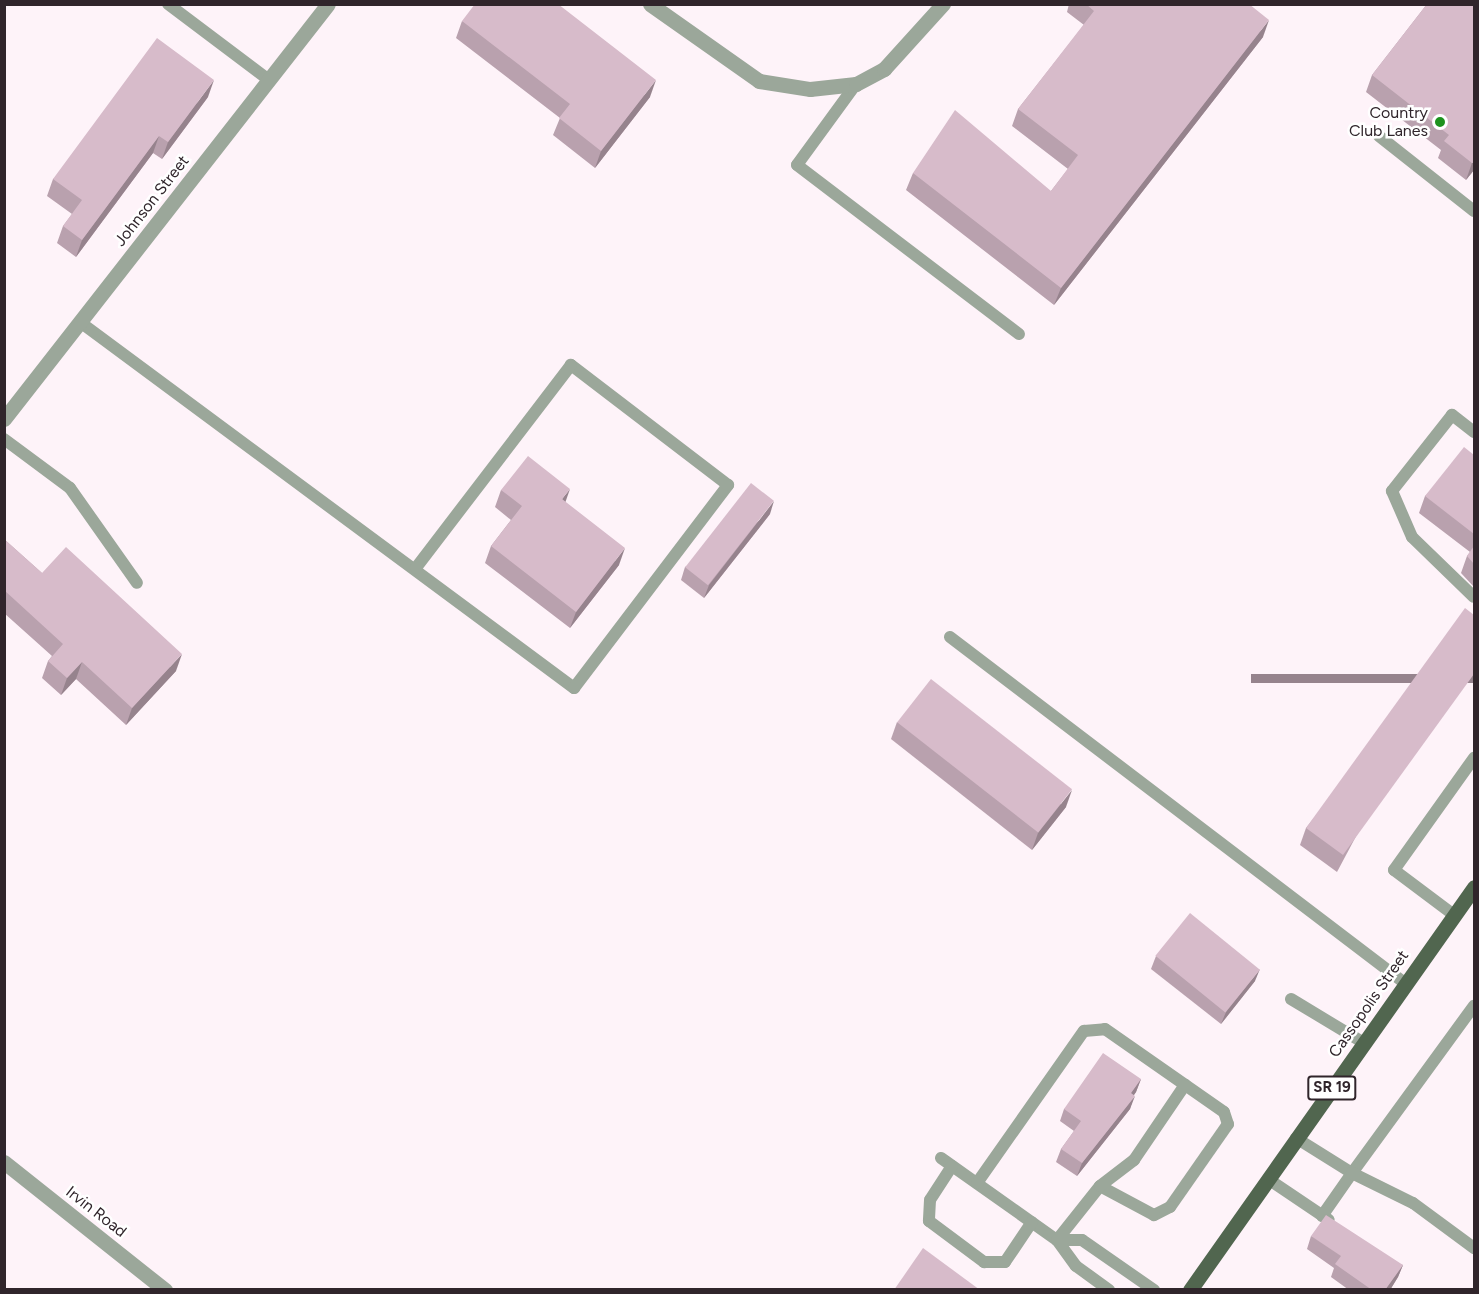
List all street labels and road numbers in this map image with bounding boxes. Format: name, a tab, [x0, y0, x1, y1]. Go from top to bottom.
street label: Johnson Street	[111, 152, 193, 250]
street label: Cassopolis Street	[1325, 947, 1413, 1061]
road number: SR 19	[1306, 1076, 1358, 1100]
street label: Irvin Road	[62, 1182, 130, 1242]

